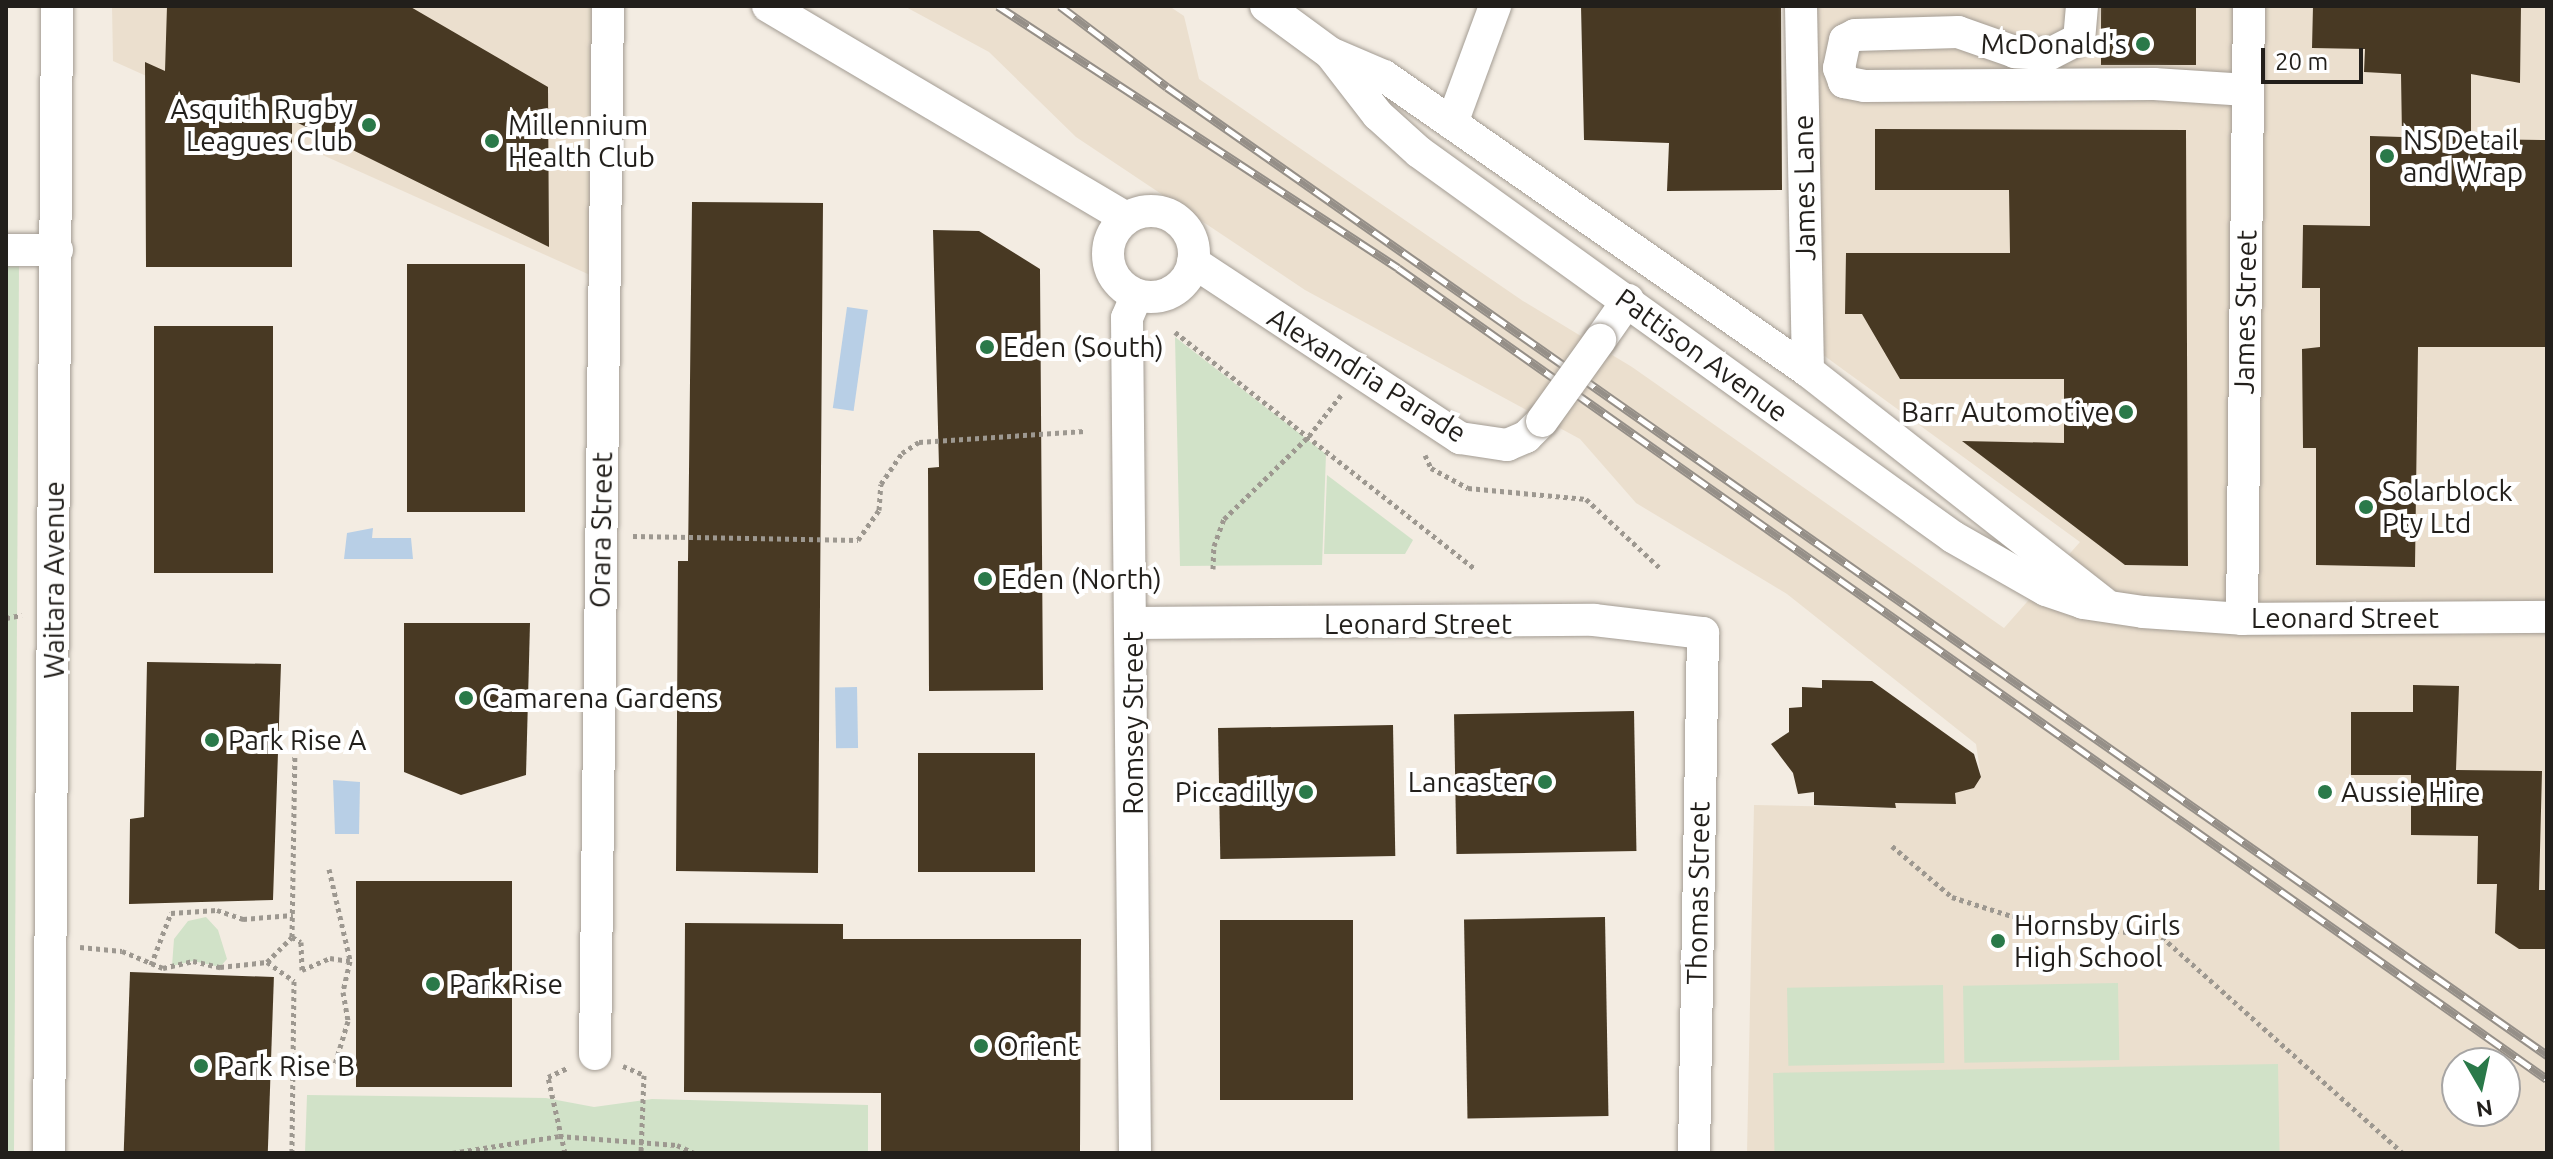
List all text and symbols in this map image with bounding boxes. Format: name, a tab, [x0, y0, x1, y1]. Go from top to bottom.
place label: McDonald's	[1981, 27, 2127, 61]
scale bar	[2265, 32, 2367, 82]
marker: McDonald's	[2134, 35, 2152, 53]
text: 20 m	[2275, 48, 2328, 75]
place label: Asquith Rugby Leagues Club	[170, 92, 353, 158]
place label: Millennium Health Club	[508, 108, 655, 174]
street label: James Lane	[1786, 114, 1822, 262]
marker: Asquith Rugby Leagues Club	[360, 116, 378, 134]
place label: NS Detail and Wrap	[2403, 123, 2523, 189]
marker: Millennium Health Club	[483, 132, 501, 150]
marker: NS Detail and Wrap	[2378, 147, 2396, 165]
street label: James Street	[2227, 229, 2263, 395]
street label: Pattison Avenue	[1609, 281, 1795, 429]
street label: Alexandria Parade	[1262, 300, 1472, 450]
place label: Eden (South)	[1003, 330, 1164, 364]
marker: Eden (South)	[978, 338, 996, 356]
place label: Barr Automotive	[1901, 395, 2110, 429]
marker: Barr Automotive	[2117, 403, 2135, 421]
street label: Orara Street	[583, 452, 619, 608]
place label: Solarblock Pty Ltd	[2382, 474, 2513, 540]
street label: Waitara Avenue	[37, 481, 71, 679]
marker: Solarblock Pty Ltd	[2357, 498, 2375, 516]
place label: Eden (North)	[1001, 562, 1162, 596]
marker: Eden (North)	[976, 570, 994, 588]
street label: Leonard Street	[2251, 601, 2439, 635]
street label: Leonard Street	[1324, 607, 1512, 641]
street label: Romsey Street	[1116, 631, 1150, 815]
place label: Camarena Gardens	[482, 681, 718, 715]
marker: Camarena Gardens	[457, 689, 475, 707]
place label: Park Rise A	[228, 723, 367, 757]
marker: Park Rise A	[203, 731, 221, 749]
place label: Lancaster	[1408, 765, 1529, 799]
marker: Lancaster	[1536, 773, 1554, 791]
place label: Piccadilly	[1175, 775, 1290, 809]
place label: Aussie Hire	[2341, 775, 2481, 809]
marker: Piccadilly	[1297, 783, 1315, 801]
marker: Aussie Hire	[2316, 783, 2334, 801]
street label: Thomas Street	[1680, 801, 1716, 985]
place label: Hornsby Girls High School	[2014, 908, 2180, 974]
marker: Hornsby Girls High School	[1989, 932, 2007, 950]
place label: Park Rise	[449, 967, 563, 1001]
marker: Park Rise	[424, 975, 442, 993]
place label: Orient	[997, 1029, 1079, 1063]
marker: Orient	[972, 1037, 990, 1055]
north arrow	[2441, 1047, 2521, 1127]
place label: Park Rise B	[217, 1049, 355, 1083]
marker: Park Rise B	[192, 1057, 210, 1075]
text: N	[2474, 1096, 2495, 1123]

